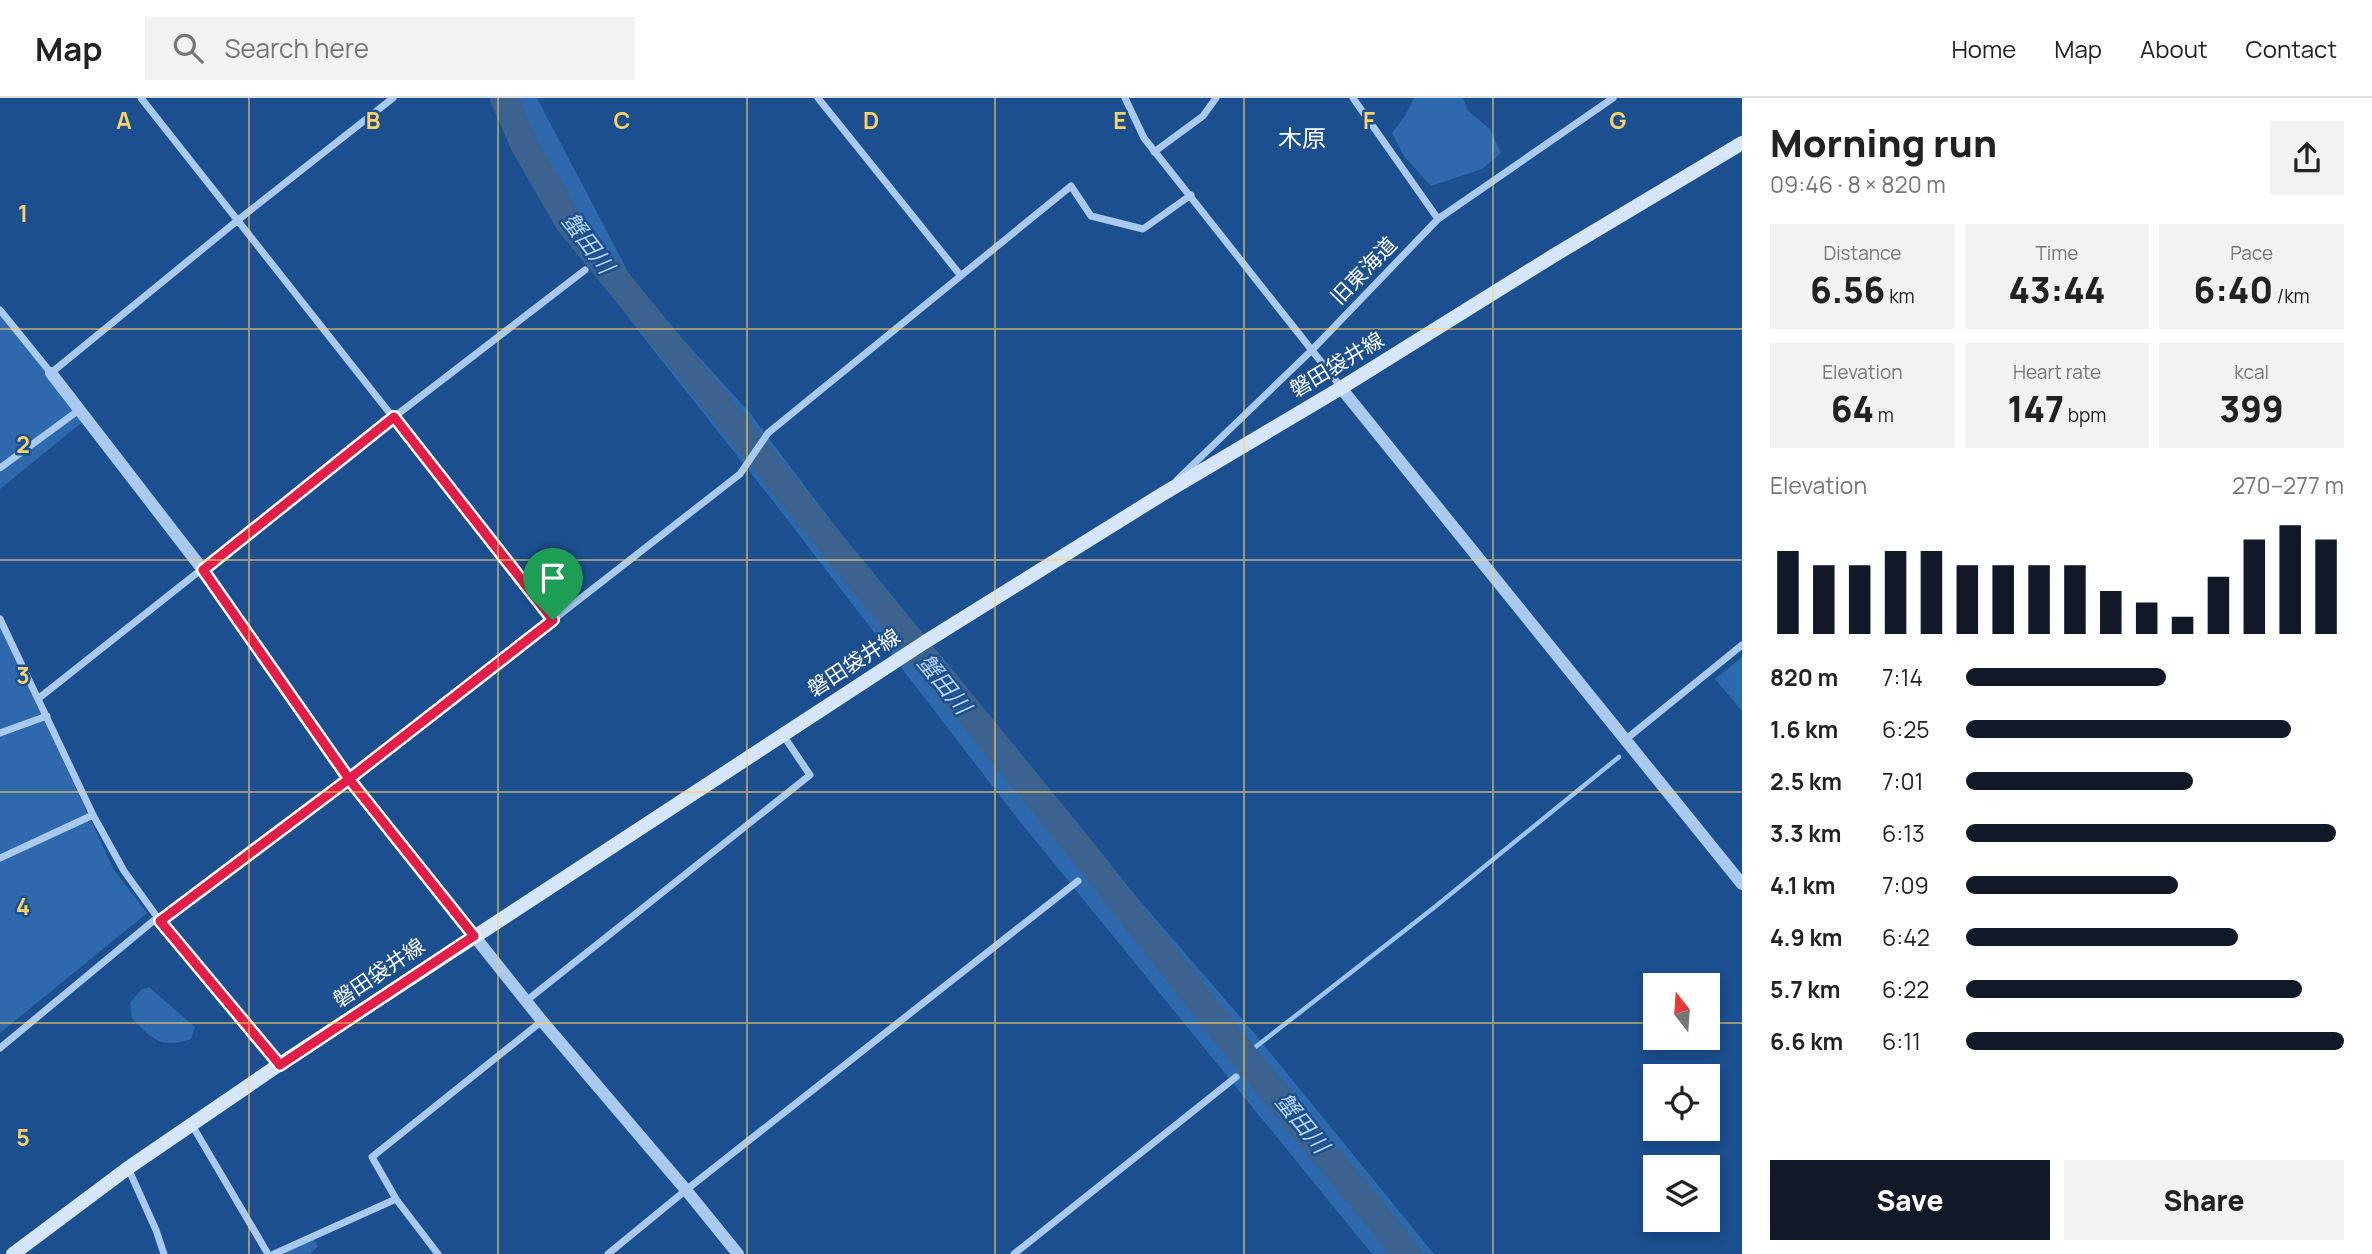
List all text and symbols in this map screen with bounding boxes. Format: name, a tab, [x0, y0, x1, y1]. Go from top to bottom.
search box	[145, 17, 635, 80]
text: Map	[35, 26, 103, 71]
icon: search	[169, 29, 207, 67]
text: Search here	[225, 30, 369, 66]
text: Home	[1951, 32, 2016, 65]
text: Map	[2054, 32, 2102, 65]
text: About	[2140, 32, 2208, 65]
text: Contact	[2246, 32, 2337, 65]
text: A	[116, 104, 132, 136]
text: B	[366, 104, 380, 136]
text: C	[614, 104, 631, 136]
text: D	[863, 104, 879, 136]
text: E	[1113, 104, 1127, 136]
text: F	[1363, 104, 1375, 136]
text: G	[1610, 104, 1627, 136]
text: Morning run	[1770, 116, 1997, 168]
district label: 木原	[1278, 121, 1326, 154]
button: share	[2270, 121, 2344, 195]
text: 09:46 · 8 × 820 m	[1770, 168, 1946, 200]
text: 1	[18, 197, 28, 229]
water label: 蟹田川	[555, 205, 624, 282]
street label: 旧東海道	[1324, 230, 1403, 310]
text: Distance	[1823, 240, 1901, 266]
text: Time	[2036, 240, 2078, 266]
text: Pace	[2230, 240, 2273, 266]
text: 6.56	[1810, 266, 1885, 314]
text: 43:44	[2008, 266, 2106, 314]
text: 6:40	[2194, 266, 2273, 314]
text: km	[1885, 283, 1915, 309]
text: /km	[2273, 283, 2310, 309]
street label: 磐田袋井線	[1284, 325, 1389, 403]
text: Elevation	[1822, 359, 1902, 385]
text: Heart rate	[2013, 359, 2101, 385]
text: kcal	[2234, 359, 2269, 385]
text: 64	[1831, 385, 1874, 433]
text: 147	[2008, 385, 2064, 433]
text: 399	[2220, 385, 2284, 433]
text: m	[1874, 402, 1894, 428]
text: bpm	[2064, 402, 2106, 428]
text: 2	[16, 428, 30, 460]
text: Elevation	[1770, 469, 1867, 501]
text: 270–277 m	[2232, 469, 2344, 501]
pin	[523, 548, 583, 620]
icon: arrive	[534, 559, 572, 597]
street label: 磐田袋井線	[802, 622, 905, 702]
water label: 蟹田川	[911, 646, 981, 723]
text: 3	[16, 659, 30, 691]
text: 820 m	[1770, 661, 1838, 693]
text: 7:14	[1882, 661, 1923, 693]
text: 1.6 km	[1770, 713, 1838, 745]
text: 6:25	[1882, 713, 1930, 745]
text: 2.5 km	[1770, 765, 1842, 797]
text: 7:01	[1882, 765, 1923, 797]
text: 3.3 km	[1770, 817, 1841, 849]
text: 6:13	[1882, 817, 1925, 849]
text: 4.1 km	[1770, 869, 1835, 901]
text: 7:09	[1882, 869, 1929, 901]
text: 4	[16, 890, 30, 922]
text: 4.9 km	[1770, 921, 1842, 953]
text: 6:42	[1882, 921, 1930, 953]
street label: 磐田袋井線	[327, 931, 430, 1013]
north arrow	[1643, 973, 1720, 1050]
map controls	[1643, 973, 1720, 1232]
text: 5.7 km	[1770, 973, 1840, 1005]
text: 6:22	[1882, 973, 1929, 1005]
text: 6.6 km	[1770, 1025, 1843, 1057]
text: 6:11	[1882, 1025, 1921, 1057]
button: locate	[1643, 1064, 1720, 1141]
water label: 蟹田川	[1269, 1085, 1339, 1162]
text: 5	[16, 1121, 30, 1153]
button: layers	[1643, 1155, 1720, 1232]
button: Save	[1770, 1160, 2050, 1240]
button: Share	[2064, 1160, 2344, 1240]

